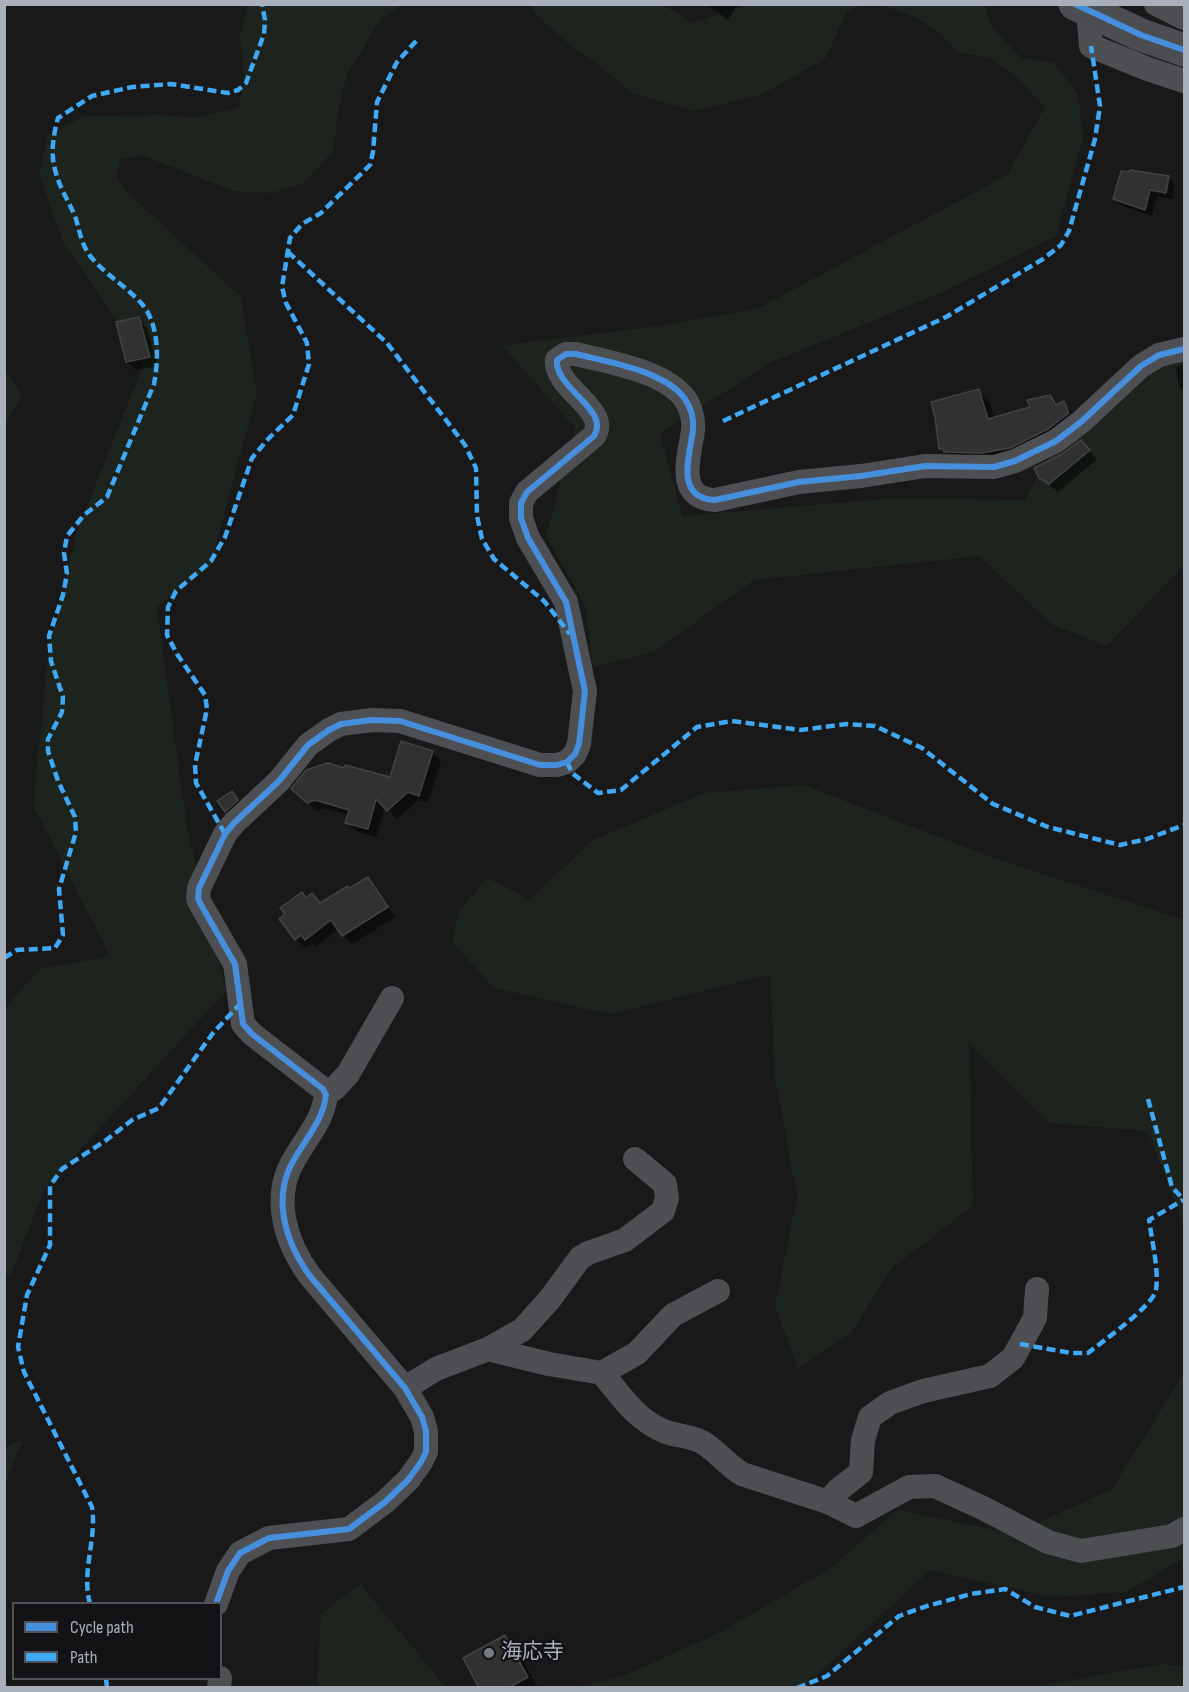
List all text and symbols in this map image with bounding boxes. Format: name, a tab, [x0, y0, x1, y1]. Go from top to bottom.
legend	[12, 1602, 222, 1680]
text: Cycle path	[70, 1617, 134, 1638]
place label: 海応寺	[501, 1640, 564, 1666]
marker: 海応寺	[482, 1646, 496, 1660]
text: Path	[70, 1647, 98, 1668]

